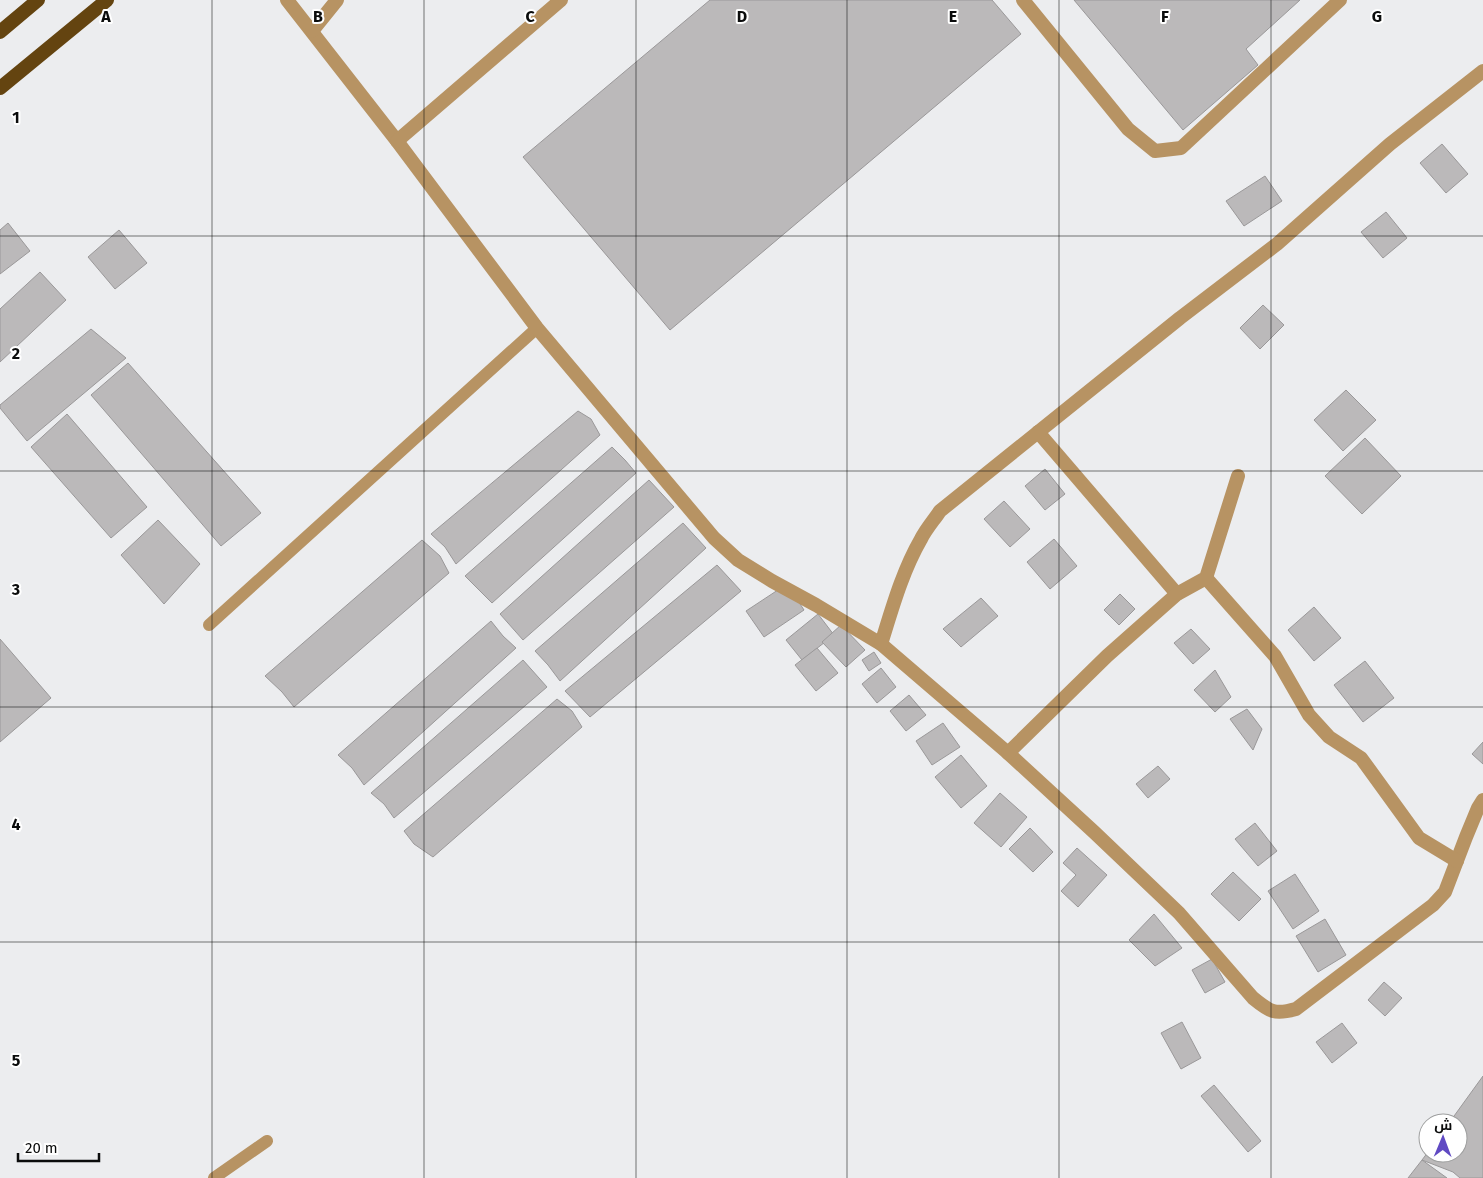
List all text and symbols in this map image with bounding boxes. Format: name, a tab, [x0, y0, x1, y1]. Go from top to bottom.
text: A	[100, 7, 111, 26]
text: B	[313, 7, 323, 26]
text: C	[525, 7, 535, 26]
text: D	[737, 7, 747, 26]
text: E	[949, 7, 957, 26]
text: F	[1161, 7, 1169, 26]
text: G	[1372, 7, 1382, 26]
text: 1	[12, 108, 20, 127]
text: 2	[12, 344, 20, 363]
text: 3	[11, 580, 20, 599]
text: 4	[11, 815, 21, 834]
text: 5	[12, 1051, 21, 1070]
north arrow	[1418, 1113, 1468, 1163]
text: ش	[1434, 1117, 1452, 1134]
scale bar	[18, 1130, 99, 1162]
text: 20 m	[25, 1139, 58, 1157]

